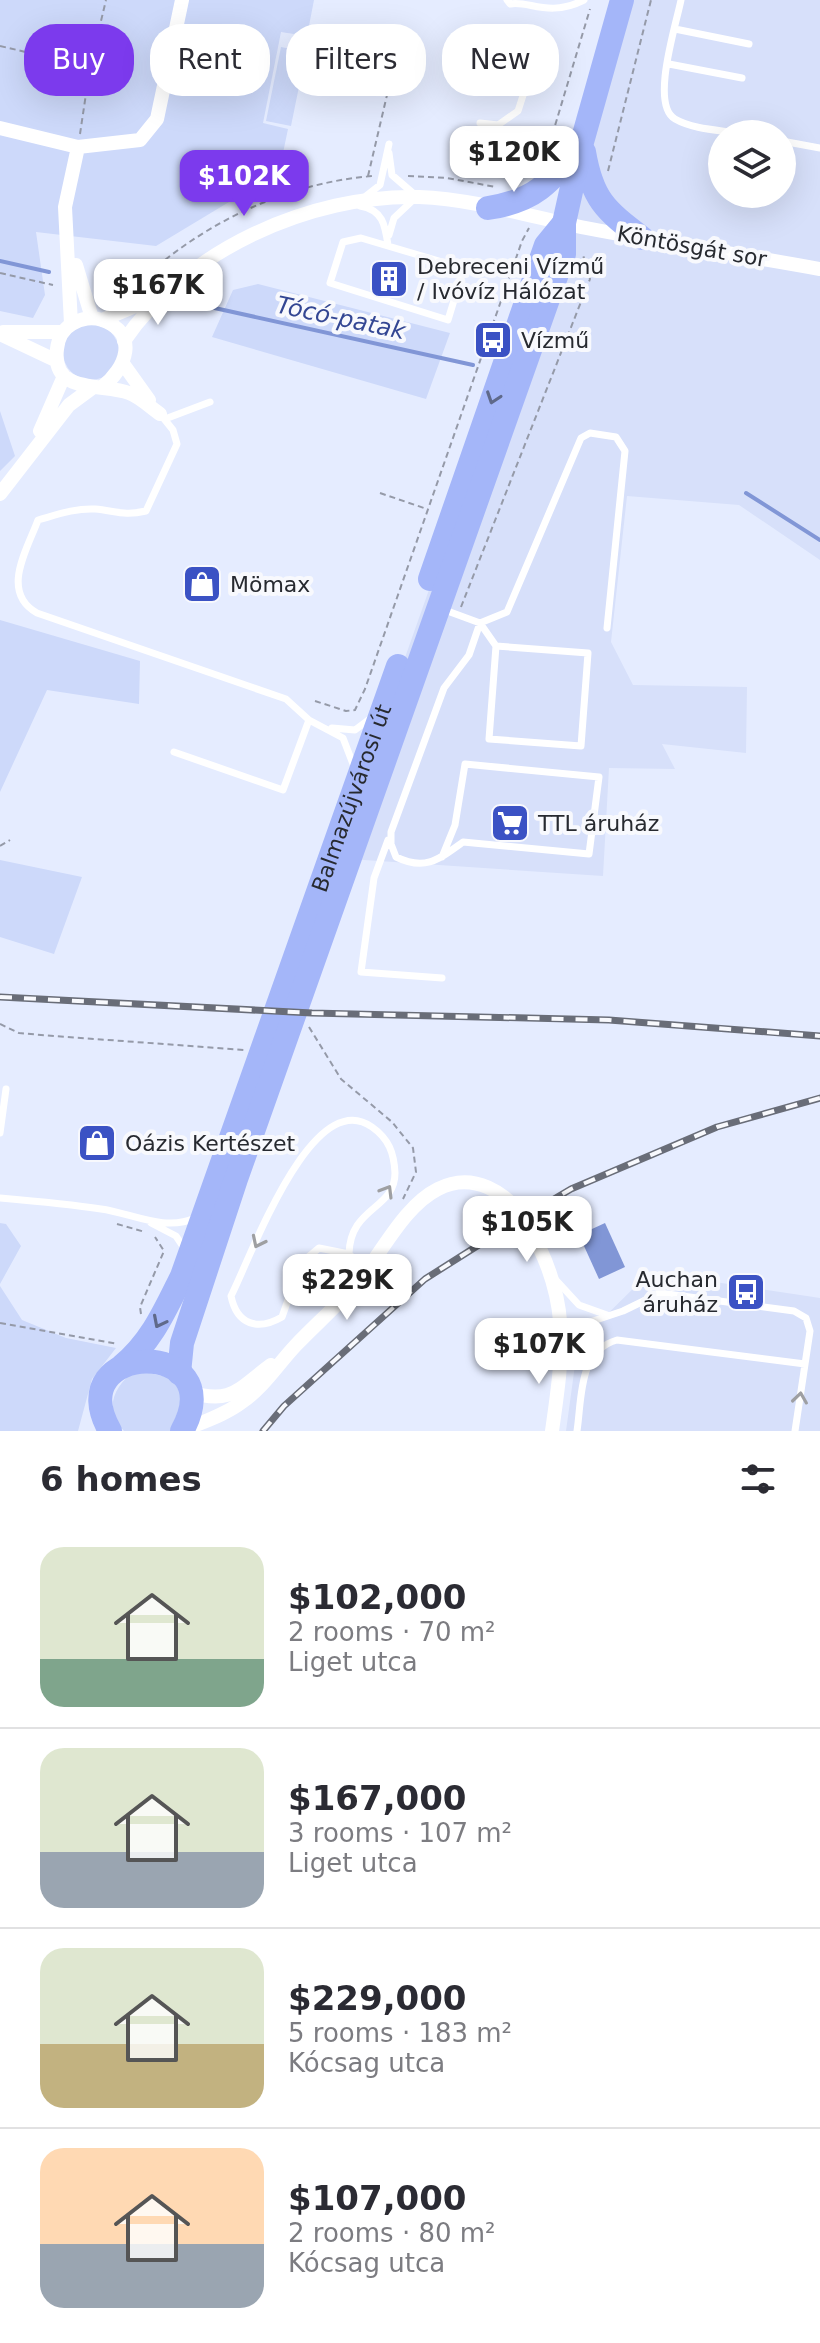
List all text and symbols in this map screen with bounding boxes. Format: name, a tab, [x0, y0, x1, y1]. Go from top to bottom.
chip: Buy	[24, 24, 134, 96]
chip: Rent	[150, 24, 270, 96]
chip: Filters	[286, 24, 426, 96]
chip: New	[442, 24, 559, 96]
map controls	[708, 120, 796, 208]
button: layers	[708, 120, 796, 208]
pin: $120K	[458, 126, 570, 194]
text: $120K	[468, 137, 560, 167]
pin: $102K	[188, 150, 300, 218]
text: $102K	[198, 161, 290, 191]
street label: Köntösgát sor	[615, 221, 770, 272]
place label: Debreceni Vízmű / Ivóvíz Hálózat	[417, 254, 604, 304]
building icon: Debreceni Vízmű / Ivóvíz Hálózat	[368, 258, 410, 300]
pin: $167K	[102, 259, 214, 327]
text: $167K	[112, 270, 204, 300]
water label: Tócó-patak	[274, 291, 409, 346]
bus stop icon: Vízmű	[472, 319, 514, 361]
place label: Vízmű	[521, 328, 589, 353]
one-way arrow	[487, 390, 503, 404]
shop icon: Mömax	[181, 563, 223, 605]
place label: Mömax	[230, 572, 310, 597]
street label: Balmazújvárosi út	[307, 701, 396, 895]
supermarket icon: TTL áruház	[489, 802, 531, 844]
place label: TTL áruház	[537, 811, 659, 836]
shop icon: Oázis Kertészet	[76, 1122, 118, 1164]
place label: Oázis Kertészet	[125, 1131, 296, 1156]
one-way arrow	[377, 1185, 392, 1199]
pin: $105K	[471, 1196, 583, 1264]
text: $105K	[481, 1207, 573, 1237]
one-way arrow	[252, 1233, 268, 1248]
pin: $229K	[291, 1254, 403, 1322]
text: $229K	[301, 1265, 393, 1295]
place label: Auchan áruház	[636, 1267, 718, 1317]
bus stop icon: Auchan áruház	[725, 1271, 767, 1313]
one-way arrow	[154, 1313, 169, 1328]
pin: $107K	[483, 1318, 595, 1386]
text: $107K	[493, 1329, 585, 1359]
one-way arrow	[791, 1391, 808, 1404]
icon: filters	[736, 1457, 780, 1501]
text: 6 homes	[40, 1459, 202, 1499]
text: $102,000	[288, 1577, 467, 1617]
icon: home	[104, 1579, 200, 1675]
text: 2 rooms · 70 m²	[288, 1617, 496, 1647]
text: Liget utca	[288, 1647, 418, 1677]
text: $167,000	[288, 1778, 467, 1818]
icon: home	[104, 1780, 200, 1876]
text: 3 rooms · 107 m²	[288, 1818, 512, 1848]
text: Liget utca	[288, 1848, 418, 1878]
text: $229,000	[288, 1978, 467, 2018]
icon: home	[104, 1980, 200, 2076]
text: 5 rooms · 183 m²	[288, 2018, 512, 2048]
text: Kócsag utca	[288, 2048, 445, 2078]
text: $107,000	[288, 2178, 467, 2218]
icon: home	[104, 2180, 200, 2276]
text: 2 rooms · 80 m²	[288, 2218, 496, 2248]
text: Kócsag utca	[288, 2248, 445, 2278]

